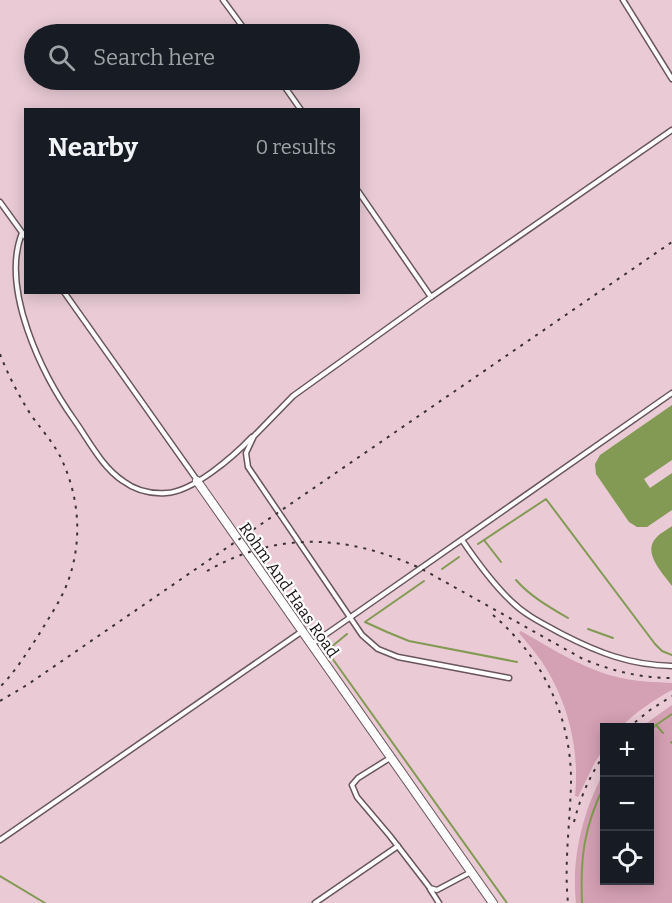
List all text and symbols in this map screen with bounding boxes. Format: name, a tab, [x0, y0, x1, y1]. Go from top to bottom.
search box	[24, 24, 360, 90]
icon: search	[45, 41, 78, 74]
text: Search here	[93, 44, 215, 71]
text: Nearby	[48, 132, 138, 163]
text: 0 results	[256, 135, 336, 159]
street label: Rohm And Haas Road	[235, 519, 343, 661]
map controls	[600, 723, 654, 885]
button: +	[600, 723, 654, 777]
button: −	[600, 777, 654, 831]
button: locate	[600, 831, 654, 885]

